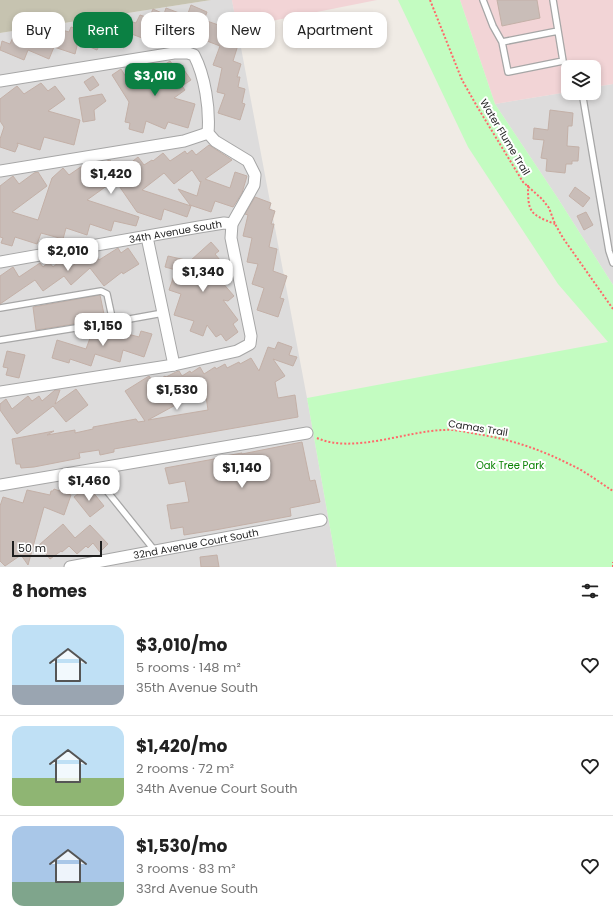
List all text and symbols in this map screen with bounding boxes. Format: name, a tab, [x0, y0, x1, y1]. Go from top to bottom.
chip: Buy	[12, 12, 65, 48]
chip: Rent	[73, 12, 133, 48]
chip: Filters	[141, 12, 209, 48]
chip: New	[217, 12, 275, 48]
chip: Apartment	[283, 12, 387, 48]
map controls	[561, 60, 601, 100]
button: layers	[561, 60, 601, 100]
pin: $3,010	[122, 63, 188, 97]
text: $3,010	[134, 66, 176, 85]
street label: Water Flume Trail	[476, 96, 534, 178]
pin: $1,420	[78, 161, 144, 195]
text: $1,420	[90, 164, 132, 183]
street label: 34th Avenue South	[128, 216, 223, 247]
pin: $2,010	[35, 238, 101, 272]
text: $2,010	[47, 241, 89, 260]
pin: $1,340	[170, 259, 236, 293]
text: $1,340	[182, 262, 224, 281]
pin: $1,150	[70, 313, 136, 347]
text: $1,150	[84, 316, 123, 335]
pin: $1,530	[144, 377, 210, 411]
text: $1,530	[156, 380, 198, 399]
street label: Camas Trail	[447, 416, 509, 440]
pin: $1,140	[209, 455, 275, 489]
text: $1,140	[222, 458, 262, 477]
park label: Oak Tree Park	[476, 458, 545, 473]
pin: $1,460	[56, 468, 122, 502]
text: $1,460	[68, 471, 110, 490]
street label: 32nd Avenue Court South	[132, 524, 260, 563]
scale bar	[12, 539, 102, 558]
text: 50 m	[18, 540, 46, 556]
text: 8 homes	[12, 579, 87, 603]
icon: filters	[579, 580, 601, 602]
text: $3,010/mo	[136, 633, 227, 657]
icon: home	[44, 641, 92, 689]
icon: heart	[579, 654, 601, 676]
text: 5 rooms · 148 m²	[136, 658, 241, 677]
text: 35th Avenue South	[136, 678, 258, 697]
text: $1,420/mo	[136, 734, 227, 758]
icon: home	[44, 742, 92, 790]
icon: heart	[579, 755, 601, 777]
text: 2 rooms · 72 m²	[136, 759, 234, 778]
text: 34th Avenue Court South	[136, 779, 298, 798]
text: $1,530/mo	[136, 834, 227, 858]
icon: home	[44, 842, 92, 890]
icon: heart	[579, 855, 601, 877]
text: 3 rooms · 83 m²	[136, 859, 236, 878]
text: 33rd Avenue South	[136, 879, 258, 898]

